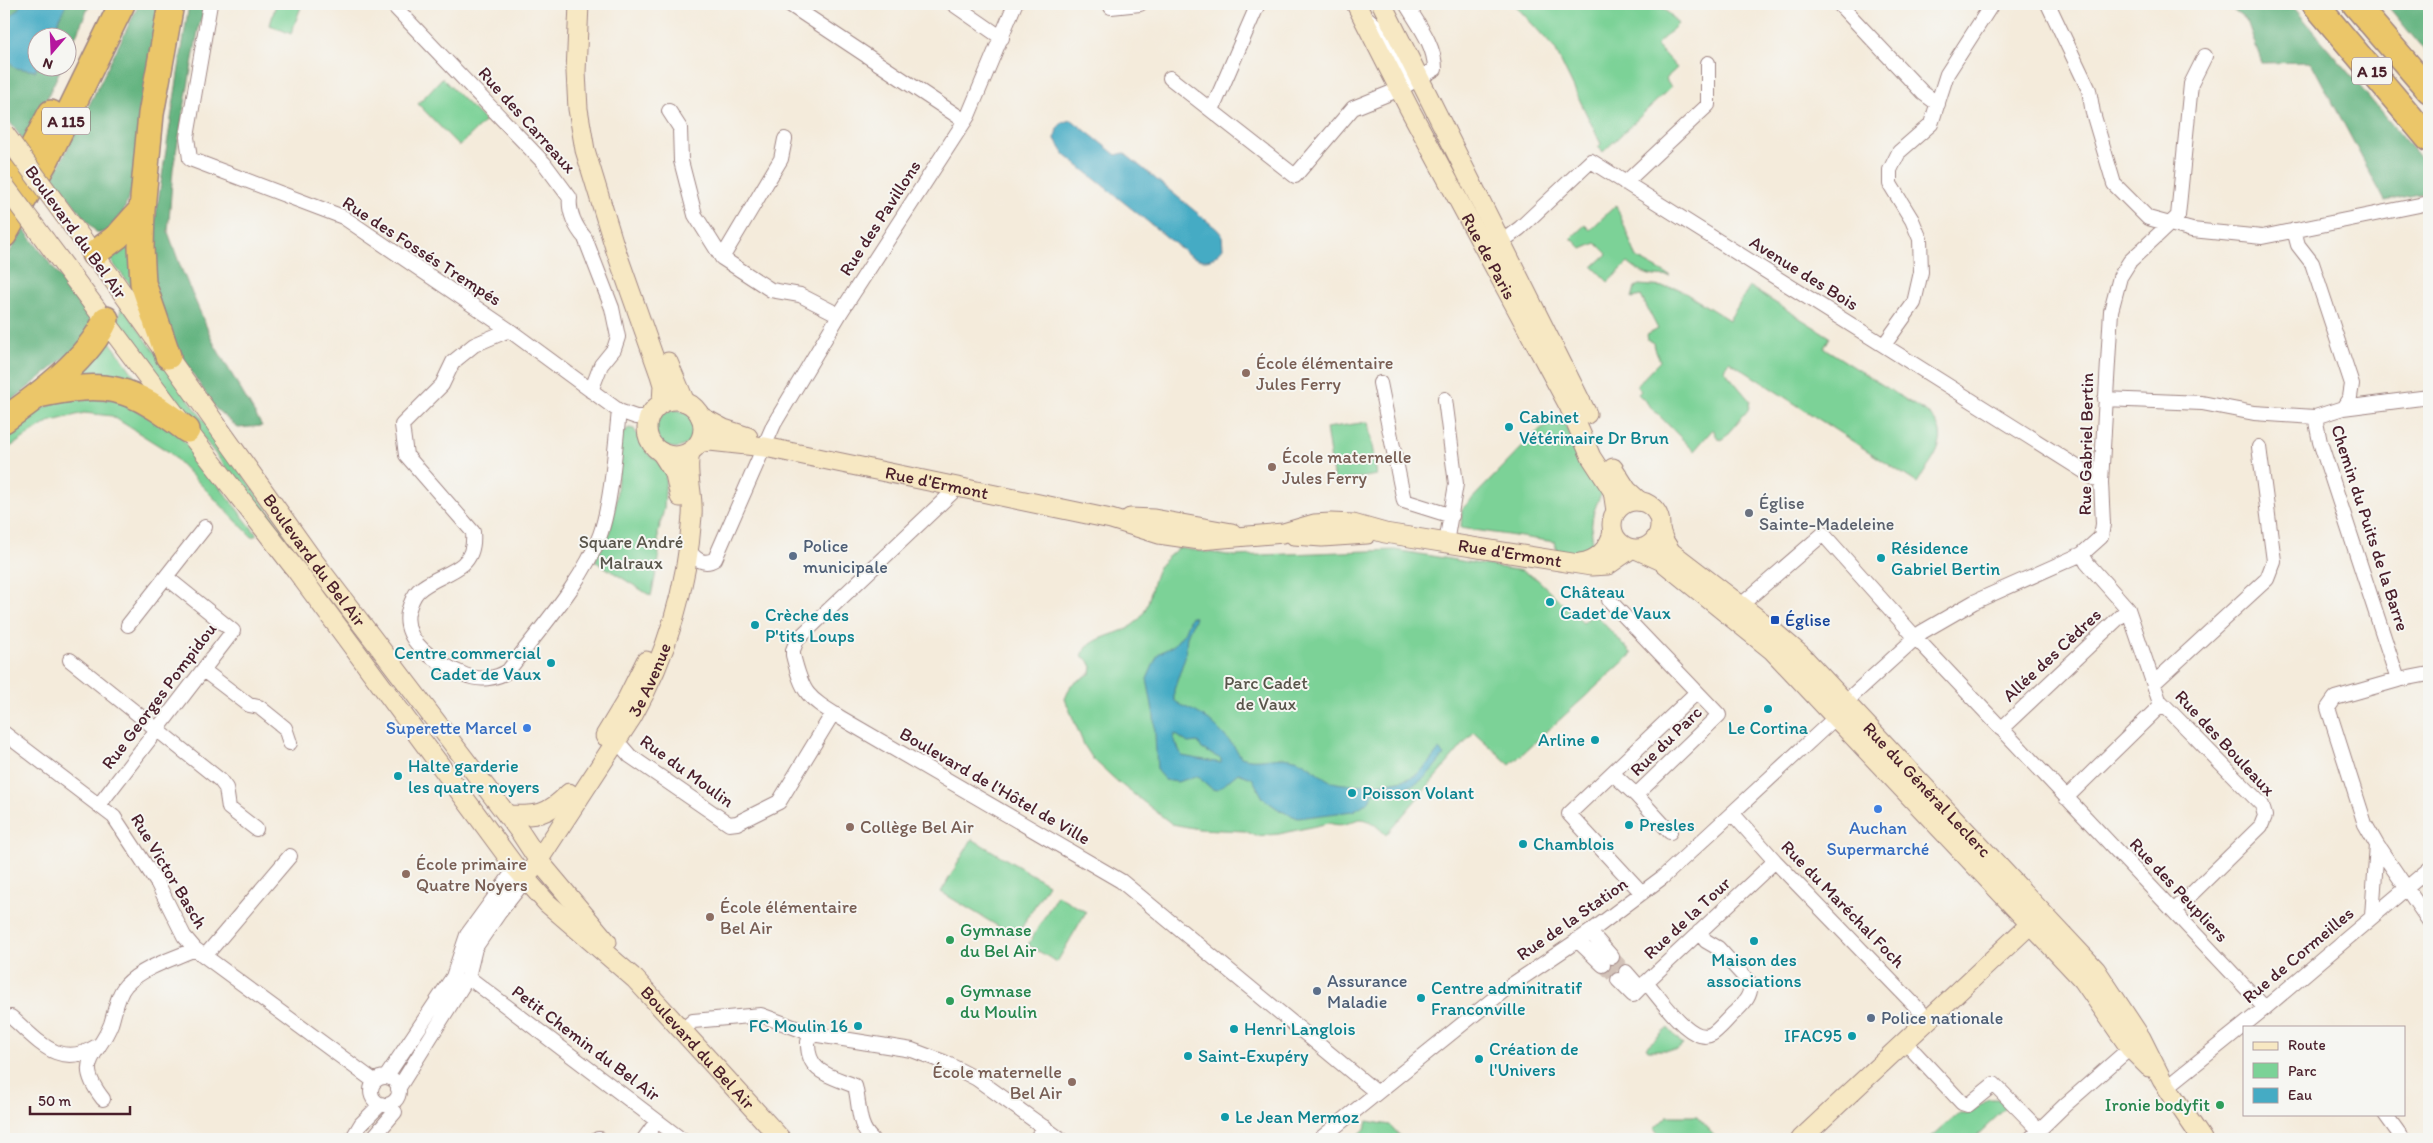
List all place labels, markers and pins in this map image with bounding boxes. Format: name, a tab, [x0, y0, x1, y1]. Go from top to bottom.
place label: École élémentaire Jules Ferry	[1256, 352, 1394, 395]
marker: École élémentaire Jules Ferry	[1240, 367, 1252, 379]
place label: Cabinet Vétérinaire Dr Brun	[1519, 406, 1669, 449]
marker: Cabinet Vétérinaire Dr Brun	[1503, 421, 1515, 433]
place label: École maternelle Jules Ferry	[1282, 446, 1412, 489]
marker: École maternelle Jules Ferry	[1266, 461, 1278, 473]
place label: Église Sainte-Madeleine	[1759, 492, 1894, 535]
marker: Église Sainte-Madeleine	[1743, 507, 1755, 519]
place label: Police municipale	[803, 535, 888, 578]
place label: Résidence Gabriel Bertin	[1891, 537, 2000, 580]
marker: Police municipale	[787, 550, 799, 562]
marker: Résidence Gabriel Bertin	[1875, 552, 1887, 564]
place label: Château Cadet de Vaux	[1560, 581, 1671, 624]
marker: Château Cadet de Vaux	[1544, 596, 1556, 608]
place label: Crèche des P'tits Loups	[765, 604, 855, 647]
place label: Église	[1785, 609, 1831, 631]
marker: Église	[1769, 614, 1781, 626]
marker: Crèche des P'tits Loups	[749, 619, 761, 631]
place label: Centre commercial Cadet de Vaux	[394, 642, 541, 685]
marker: Centre commercial Cadet de Vaux	[545, 657, 557, 669]
marker: Le Cortina	[1762, 703, 1774, 715]
place label: Superette Marcel	[386, 717, 517, 739]
place label: Le Cortina	[1728, 717, 1809, 739]
marker: Superette Marcel	[521, 722, 533, 734]
place label: Arline	[1538, 729, 1585, 751]
marker: Arline	[1589, 734, 1601, 746]
place label: Halte garderie les quatre noyers	[408, 755, 540, 798]
marker: Halte garderie les quatre noyers	[392, 770, 404, 782]
place label: Poisson Volant	[1362, 782, 1475, 804]
marker: Poisson Volant	[1346, 787, 1358, 799]
marker: Auchan Supermarché	[1872, 803, 1884, 815]
place label: Presles	[1639, 814, 1695, 836]
place label: Collège Bel Air	[860, 816, 974, 838]
place label: Auchan Supermarché	[1827, 817, 1929, 860]
marker: Presles	[1623, 819, 1635, 831]
marker: Collège Bel Air	[844, 821, 856, 833]
place label: Chamblois	[1533, 833, 1614, 855]
marker: Chamblois	[1517, 838, 1529, 850]
place label: École primaire Quatre Noyers	[416, 853, 528, 896]
marker: École primaire Quatre Noyers	[400, 868, 412, 880]
place label: École élémentaire Bel Air	[720, 896, 858, 939]
marker: École élémentaire Bel Air	[704, 911, 716, 923]
place label: Gymnase du Bel Air	[960, 919, 1037, 962]
marker: Gymnase du Bel Air	[944, 934, 956, 946]
marker: Maison des associations	[1748, 935, 1760, 947]
place label: Maison des associations	[1706, 949, 1802, 992]
place label: Assurance Maladie	[1327, 970, 1408, 1013]
place label: Centre adminitratif Franconville	[1431, 977, 1582, 1020]
place label: Gymnase du Moulin	[960, 980, 1037, 1023]
marker: Assurance Maladie	[1311, 985, 1323, 997]
marker: Centre adminitratif Franconville	[1415, 992, 1427, 1004]
marker: Gymnase du Moulin	[944, 995, 956, 1007]
place label: Police nationale	[1881, 1007, 2003, 1029]
marker: Police nationale	[1865, 1012, 1877, 1024]
place label: FC Moulin 16	[749, 1015, 848, 1037]
place label: Henri Langlois	[1244, 1018, 1356, 1040]
marker: FC Moulin 16	[852, 1020, 864, 1032]
marker: Henri Langlois	[1228, 1023, 1240, 1035]
place label: IFAC95	[1784, 1025, 1842, 1047]
marker: IFAC95	[1846, 1030, 1858, 1042]
place label: Création de l'Univers	[1489, 1038, 1579, 1081]
place label: Saint-Exupéry	[1198, 1045, 1309, 1067]
marker: Saint-Exupéry	[1182, 1050, 1194, 1062]
marker: Création de l'Univers	[1473, 1053, 1485, 1065]
place label: École maternelle Bel Air	[932, 1061, 1062, 1104]
marker: École maternelle Bel Air	[1066, 1076, 1078, 1088]
place label: Ironie bodyfit	[2105, 1094, 2210, 1116]
marker: Ironie bodyfit	[2214, 1099, 2226, 1111]
place label: Le Jean Mermoz	[1235, 1106, 1360, 1128]
marker: Le Jean Mermoz	[1219, 1111, 1231, 1123]

